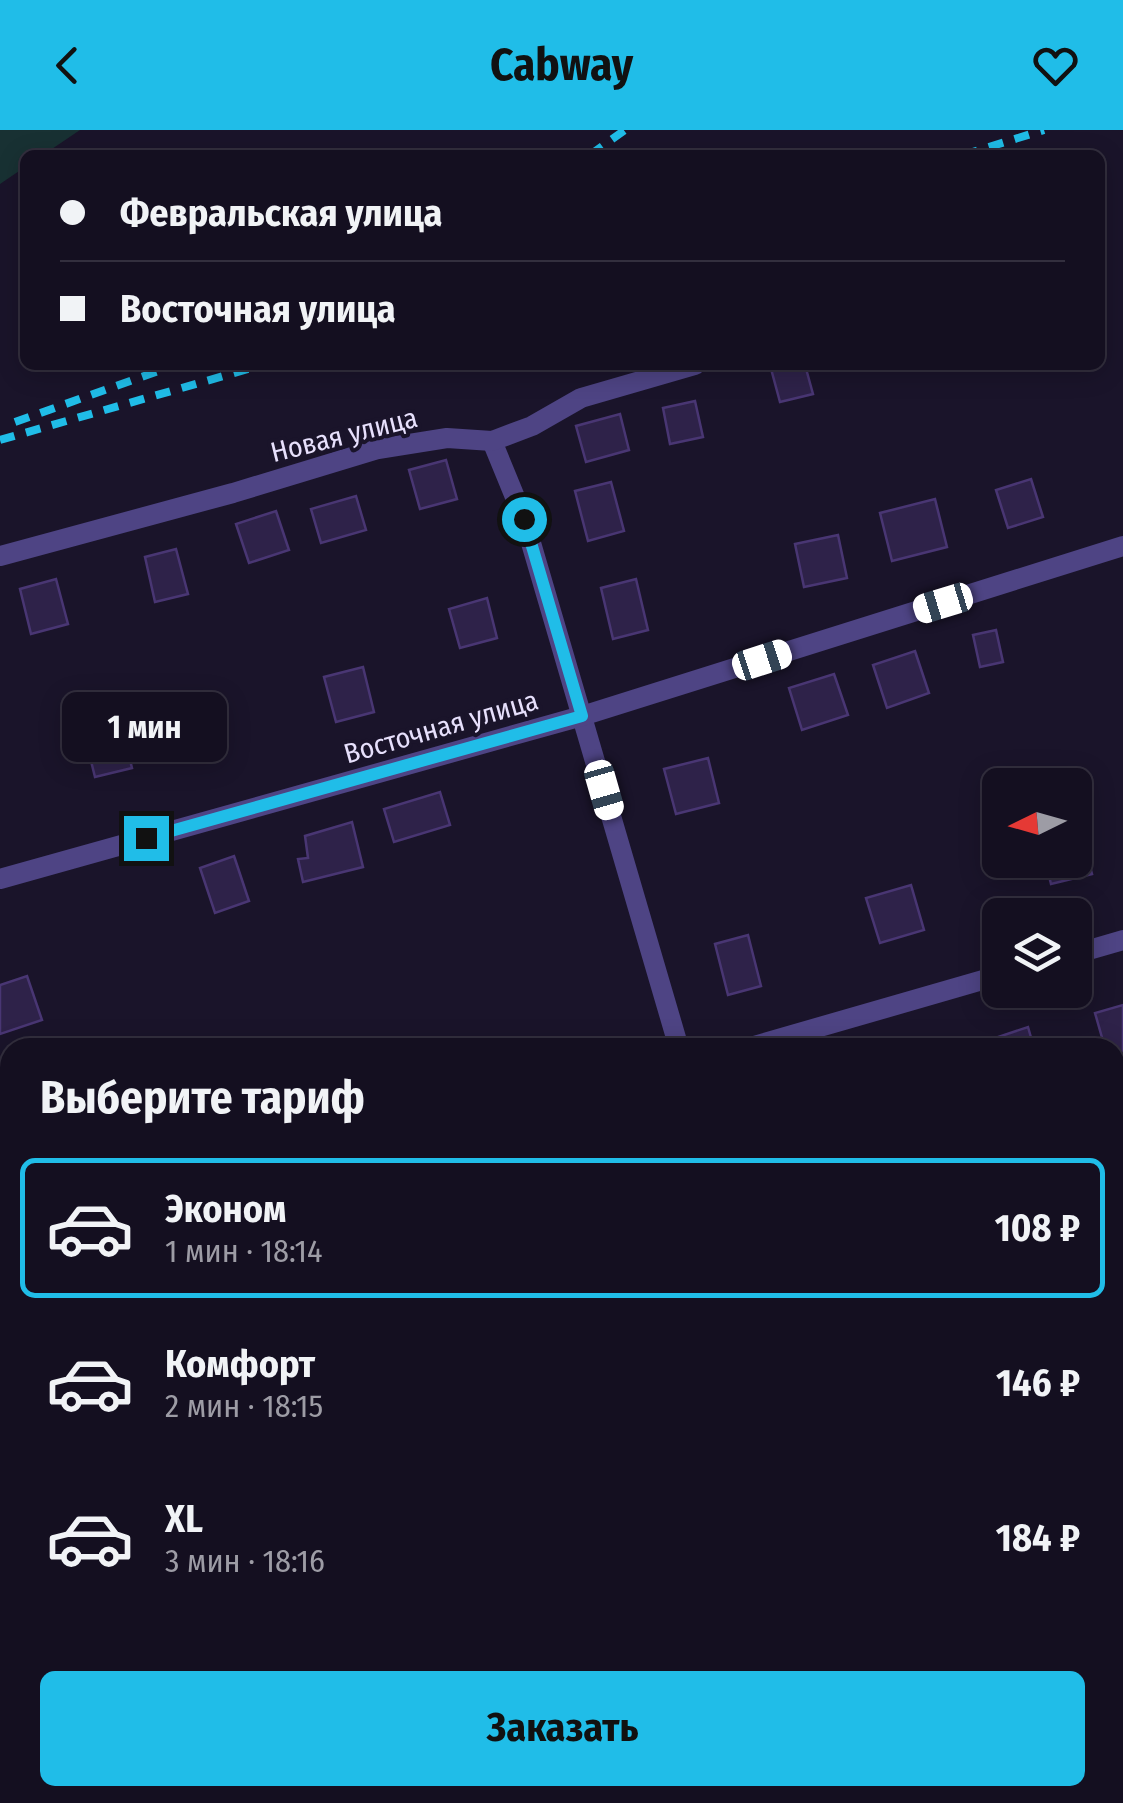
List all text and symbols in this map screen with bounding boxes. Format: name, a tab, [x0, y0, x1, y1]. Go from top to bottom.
icon: back	[40, 38, 95, 93]
text: Cabway	[490, 38, 633, 92]
icon: heart	[1028, 38, 1083, 93]
text: Февральская улица	[120, 190, 442, 236]
text: Восточная улица	[120, 286, 396, 332]
street label: Новая улица	[267, 401, 421, 469]
route start	[502, 497, 547, 542]
car	[910, 580, 976, 626]
car	[729, 636, 795, 684]
street label: Восточная улица	[340, 684, 542, 770]
callout: 1 мин	[64, 693, 228, 763]
text: 1 мин	[108, 708, 181, 746]
car	[581, 757, 627, 823]
north arrow	[982, 768, 1092, 878]
map controls	[982, 768, 1092, 1008]
route end	[124, 816, 169, 861]
button: layers	[982, 898, 1092, 1008]
text: Выберите тариф	[40, 1071, 365, 1125]
icon: car	[45, 1183, 135, 1273]
text: Эконом	[165, 1186, 286, 1232]
text: 108 ₽	[995, 1205, 1080, 1251]
text: 1 мин · 18:14	[165, 1232, 322, 1270]
icon: car	[45, 1338, 135, 1428]
text: Комфорт	[165, 1341, 315, 1387]
text: 146 ₽	[996, 1360, 1080, 1406]
text: 2 мин · 18:15	[165, 1387, 323, 1425]
icon: car	[45, 1493, 135, 1583]
text: XL	[165, 1496, 203, 1542]
text: 184 ₽	[996, 1515, 1080, 1561]
text: 3 мин · 18:16	[165, 1542, 325, 1580]
button: Заказать	[40, 1671, 1085, 1786]

